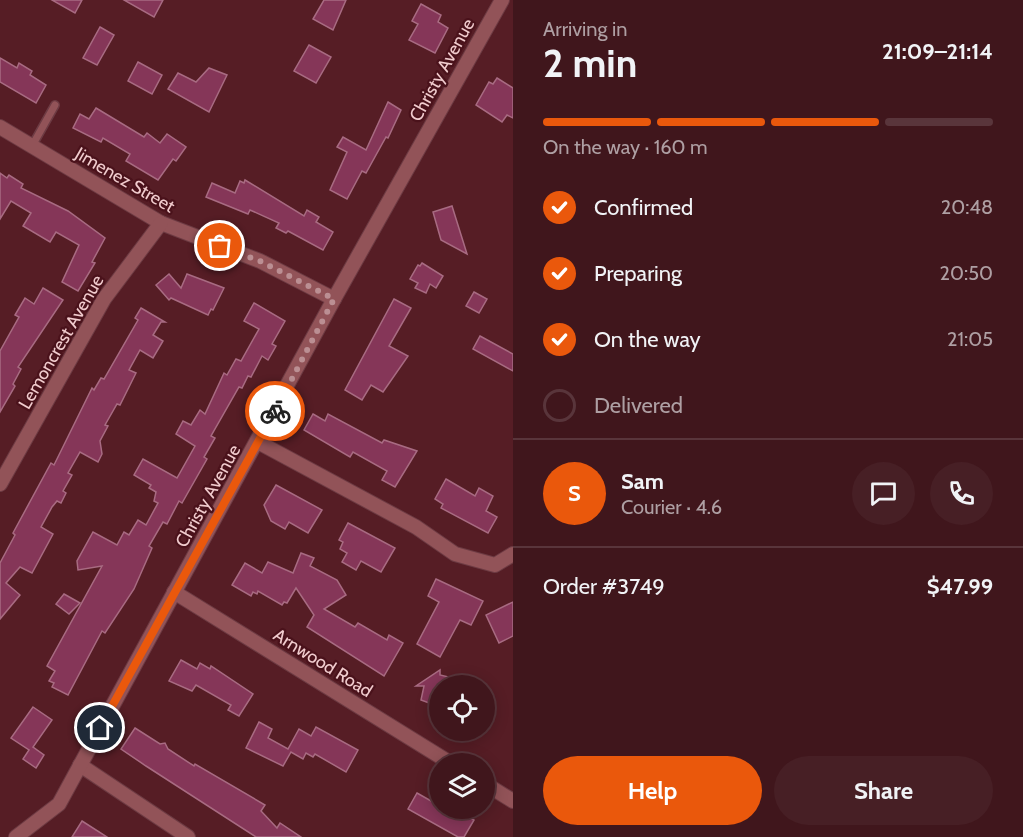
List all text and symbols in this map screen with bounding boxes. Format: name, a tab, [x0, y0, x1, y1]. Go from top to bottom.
street label: Christy Avenue	[405, 15, 479, 125]
text: Arriving in	[543, 17, 627, 41]
text: 21:09–21:14	[882, 38, 993, 65]
text: 2 min	[543, 39, 637, 87]
text: On the way · 160 m	[543, 135, 708, 159]
street label: Jimenez Street	[70, 142, 179, 217]
icon: check	[543, 191, 576, 224]
text: Confirmed	[594, 194, 693, 221]
text: 20:48	[941, 195, 993, 219]
pin	[194, 220, 245, 271]
icon: bag	[203, 229, 236, 262]
icon: check	[543, 257, 576, 290]
text: Preparing	[594, 260, 682, 287]
text: 20:50	[940, 261, 993, 285]
street label: Lemoncrest Avenue	[14, 271, 108, 413]
icon: check	[543, 323, 576, 356]
text: On the way	[594, 326, 701, 353]
text: 21:05	[947, 327, 993, 351]
courier	[245, 381, 305, 441]
text: Delivered	[594, 392, 683, 419]
icon: bike	[259, 395, 292, 428]
street label: Christy Avenue	[171, 441, 245, 551]
button: chat	[852, 462, 915, 525]
button: phone	[930, 462, 993, 525]
text: Sam	[621, 468, 664, 495]
text: S	[568, 480, 581, 507]
text: Courier · 4.6	[621, 495, 722, 519]
text: Order #3749	[543, 573, 665, 600]
text: $47.99	[927, 573, 993, 600]
street label: Arnwood Road	[269, 624, 377, 702]
map controls	[429, 675, 495, 819]
button: locate	[429, 675, 495, 741]
pin	[74, 702, 125, 753]
icon: home	[83, 711, 116, 744]
button: layers	[429, 753, 495, 819]
button: Help	[543, 756, 762, 825]
button: Share	[774, 756, 993, 825]

